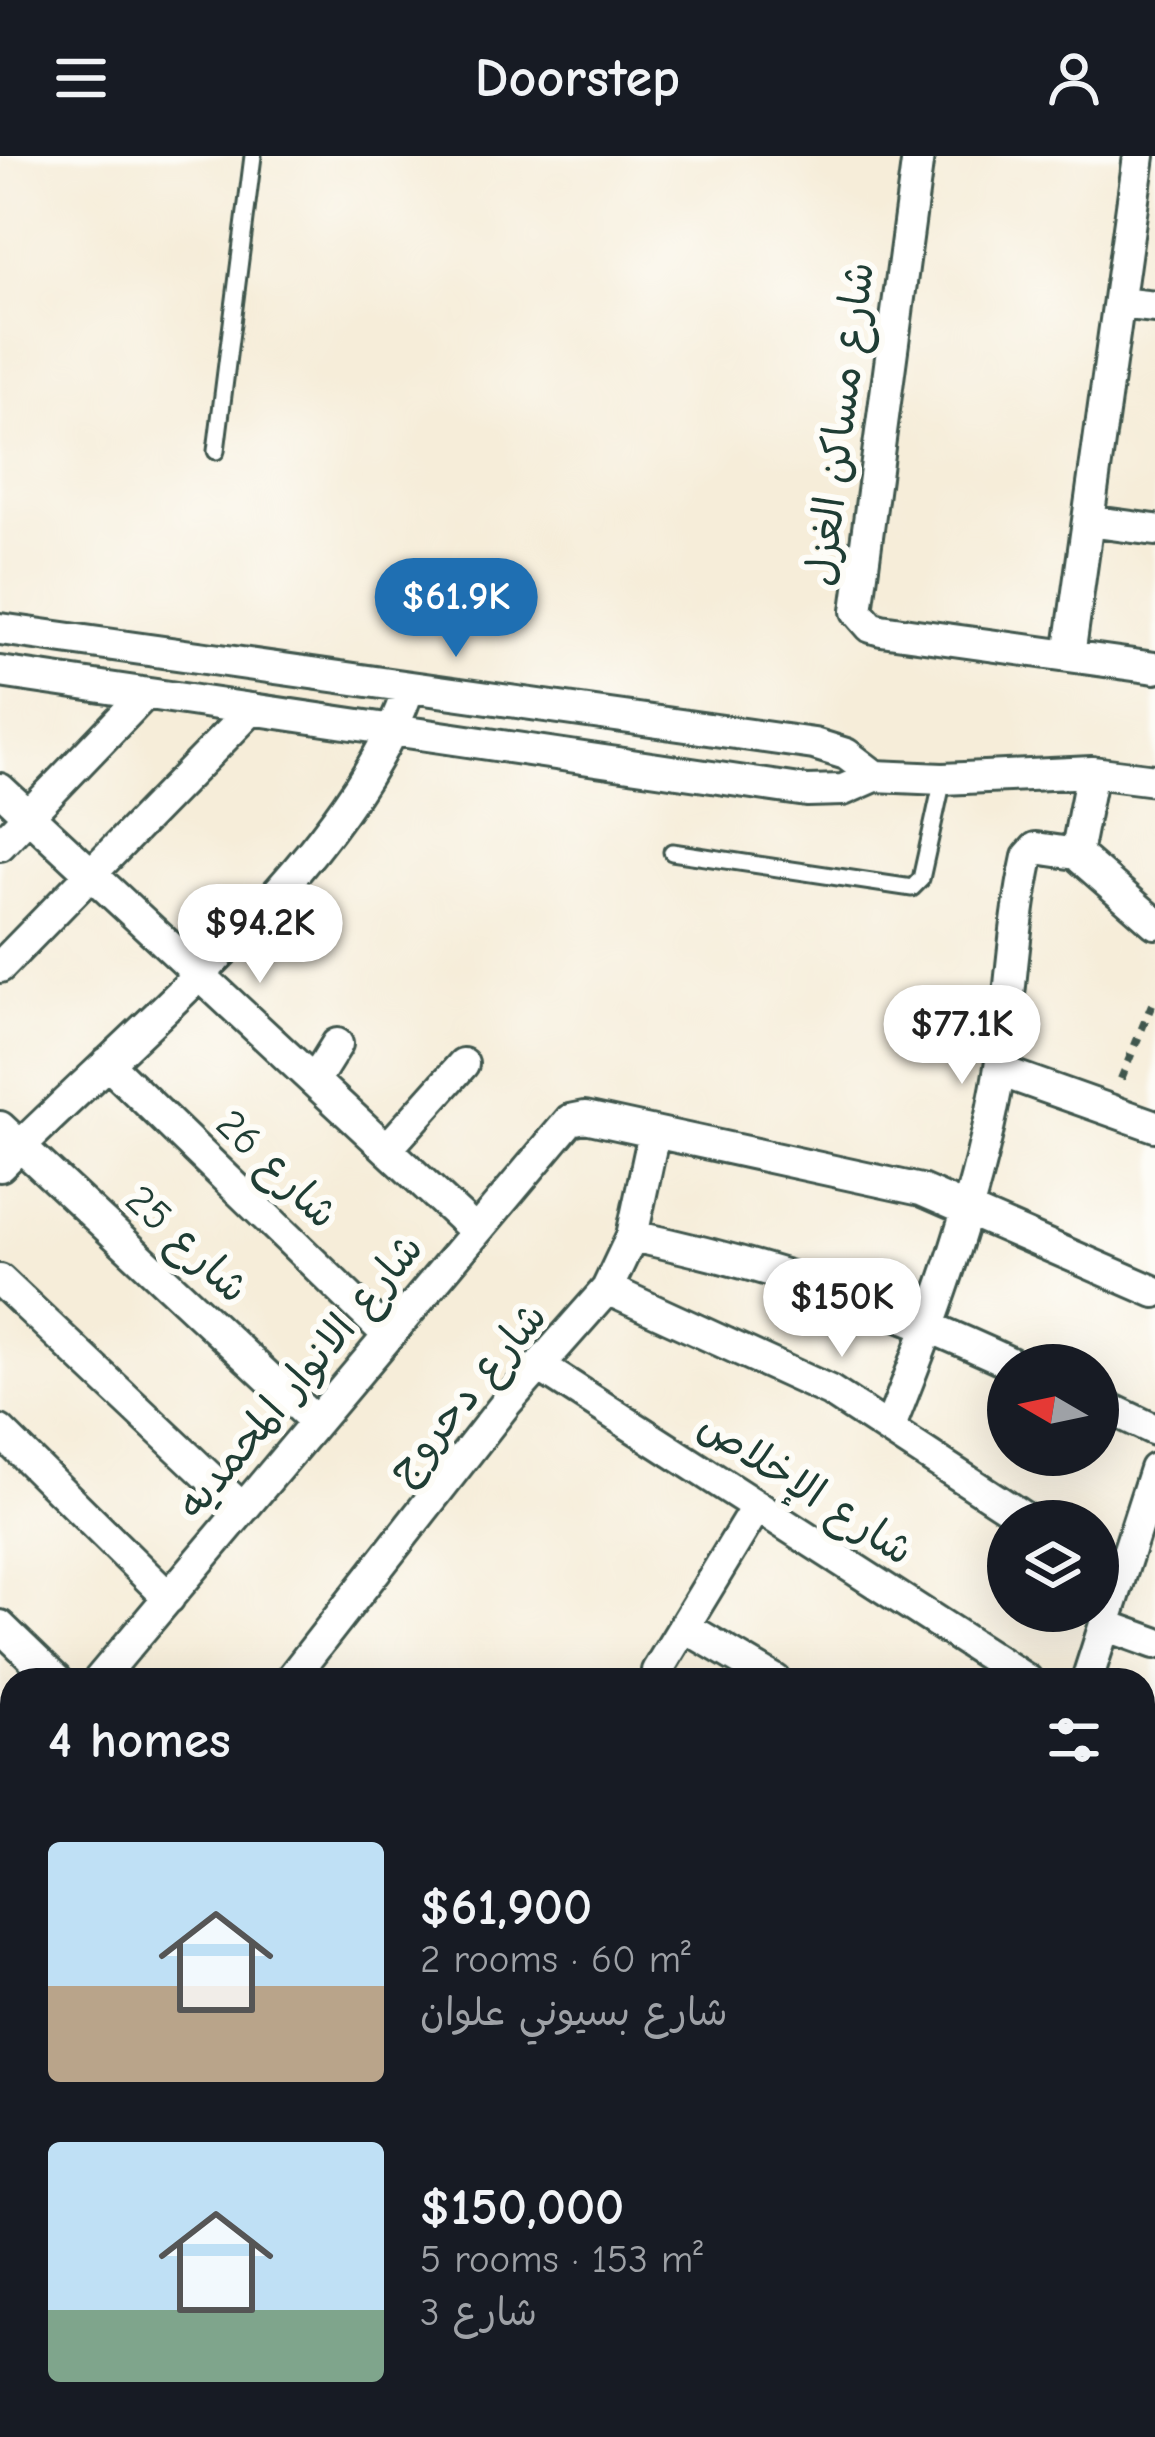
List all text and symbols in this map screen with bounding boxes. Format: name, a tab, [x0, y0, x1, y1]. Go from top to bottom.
icon: menu	[48, 45, 114, 111]
icon: person	[1041, 45, 1107, 111]
text: Doorstep	[475, 47, 680, 110]
street label: شارع مساكن الغزل	[796, 259, 888, 589]
pin: $61.9K	[358, 558, 554, 660]
text: $61.9K	[402, 574, 510, 619]
pin: $94.2K	[162, 884, 358, 986]
text: $94.2K	[205, 900, 315, 945]
pin: $77.1K	[864, 985, 1060, 1087]
text: $77.1K	[911, 1001, 1013, 1046]
street label: شارع 26	[203, 1099, 348, 1241]
street label: شارع 25	[113, 1175, 258, 1316]
street label: شارع الانوار المحمديه	[167, 1224, 436, 1531]
pin: $150K	[758, 1258, 926, 1360]
text: $150K	[790, 1274, 894, 1319]
street label: شارع دحروج	[377, 1293, 560, 1496]
north arrow	[987, 1344, 1119, 1476]
map controls	[987, 1344, 1119, 1632]
street label: شارع الإخلاص	[688, 1401, 922, 1579]
button: layers	[987, 1500, 1119, 1632]
icon: filters	[1041, 1707, 1107, 1773]
text: 4 homes	[48, 1711, 231, 1770]
text: $61,900	[420, 1878, 592, 1937]
icon: home	[144, 1890, 288, 2034]
text: 2 rooms · 60 m²	[420, 1937, 691, 1982]
text: شارع بسيوني علوان	[420, 1990, 728, 2035]
text: $150,000	[420, 2178, 624, 2237]
icon: home	[144, 2190, 288, 2334]
text: 5 rooms · 153 m²	[420, 2237, 703, 2282]
text: شارع 3	[420, 2290, 537, 2335]

